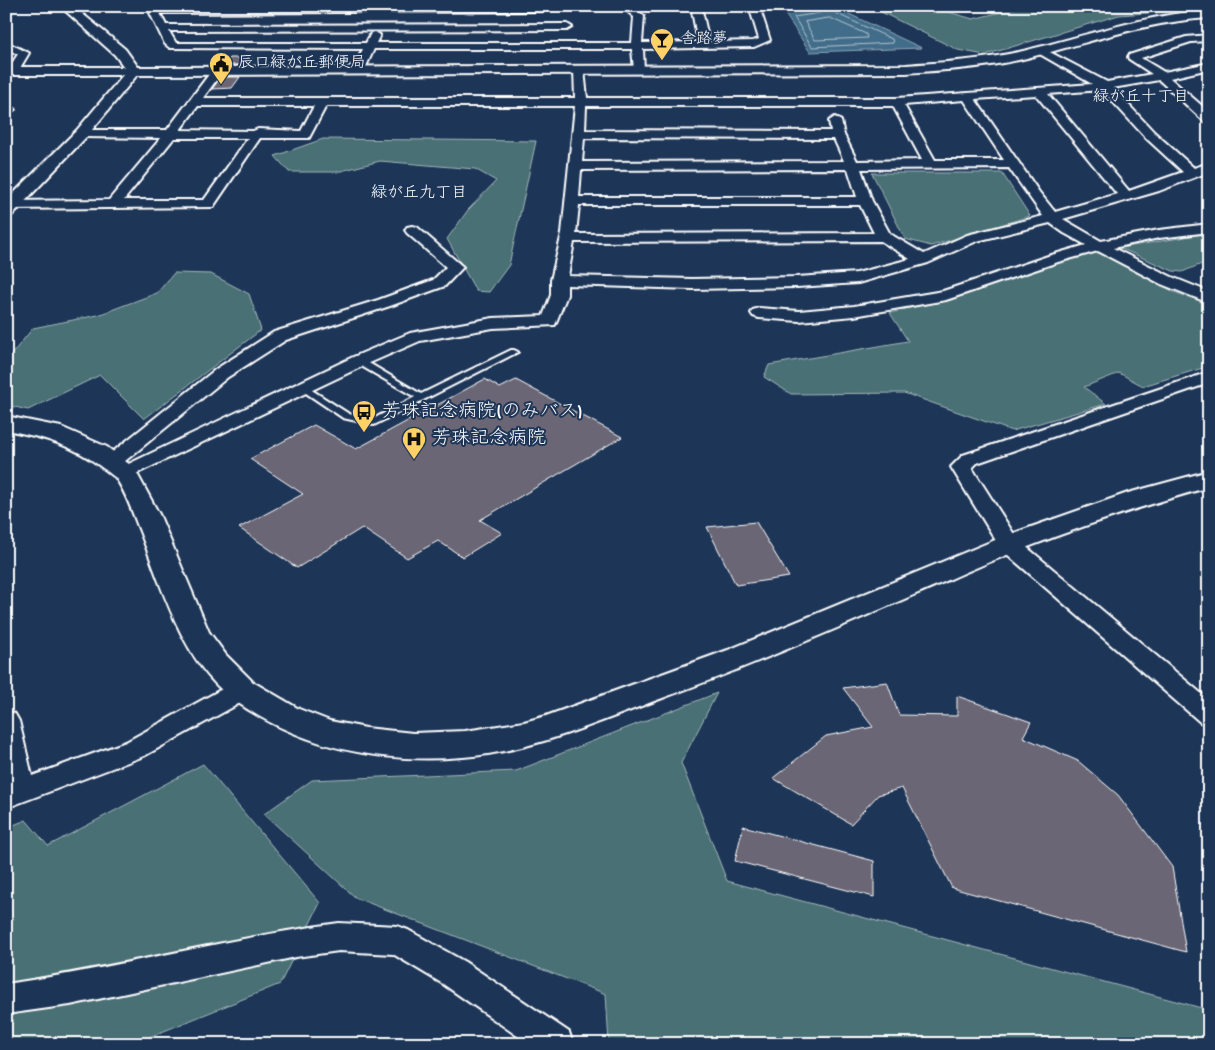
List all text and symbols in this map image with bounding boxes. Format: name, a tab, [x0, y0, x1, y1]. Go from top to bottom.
bar icon: 舎路夢	[649, 27, 675, 61]
place label: 舎路夢	[680, 30, 728, 50]
public building icon: 辰口緑が丘郵便局	[208, 51, 234, 85]
place label: 辰口緑が丘郵便局	[238, 54, 366, 74]
district label: 緑が丘十丁目	[1093, 88, 1189, 108]
district label: 緑が丘九丁目	[371, 184, 467, 204]
bus stop icon: 芳珠記念病院(のみバス)	[351, 399, 377, 433]
place label: 芳珠記念病院(のみバス)	[382, 400, 583, 424]
hospital icon: 芳珠記念病院	[401, 426, 427, 460]
place label: 芳珠記念病院	[432, 427, 546, 451]

